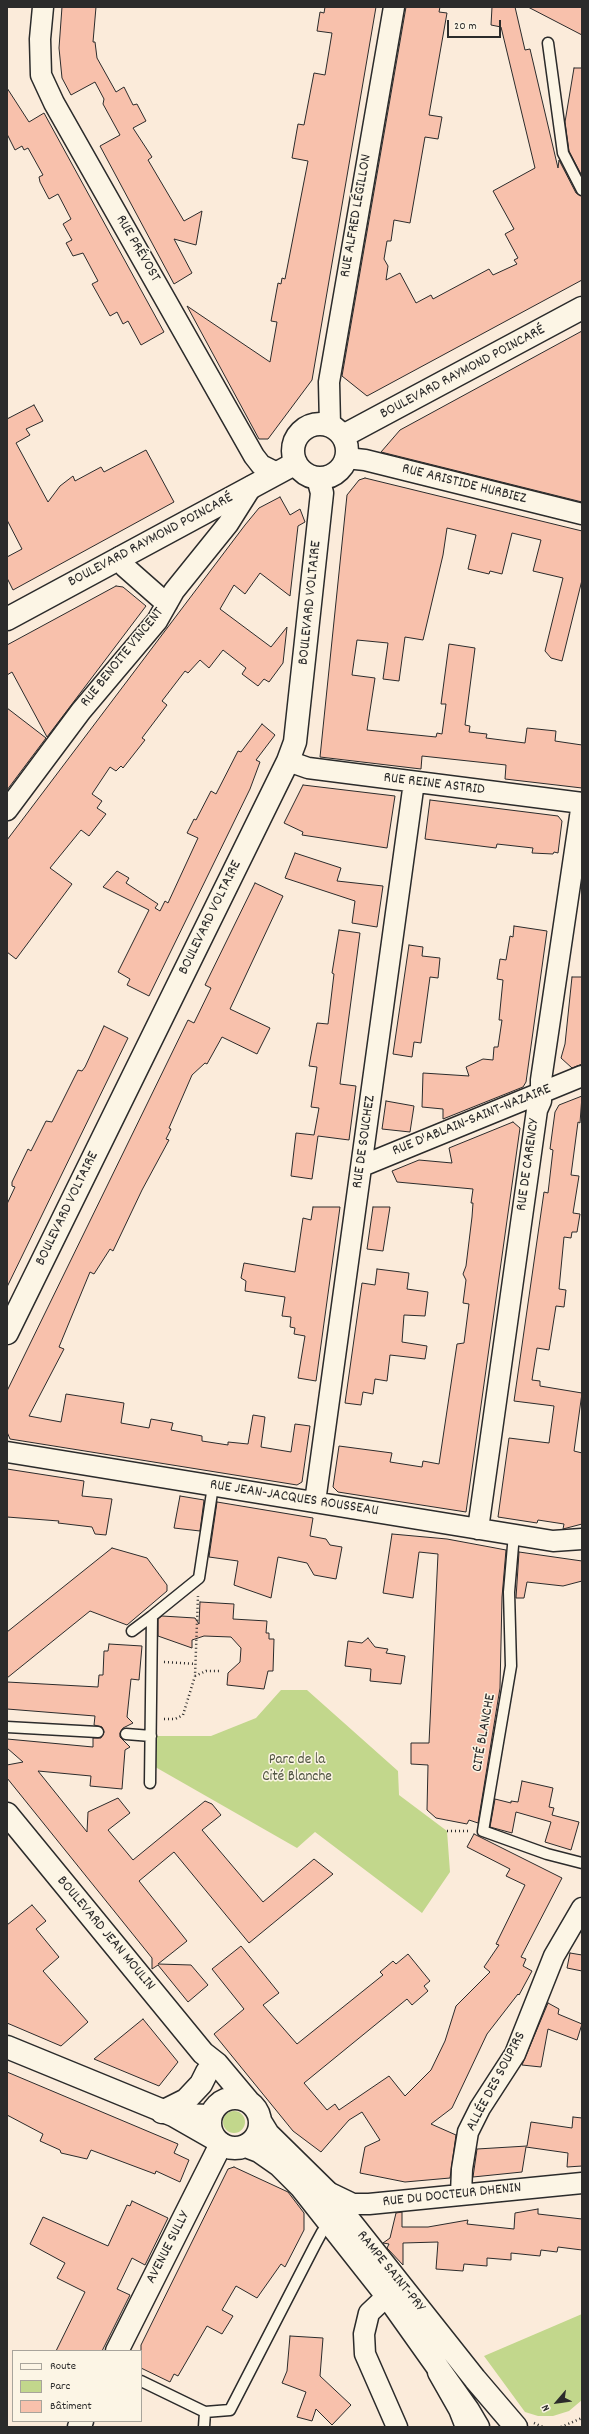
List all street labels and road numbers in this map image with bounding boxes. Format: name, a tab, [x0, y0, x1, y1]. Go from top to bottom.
street label: RUE ALFRED LÉGILLON	[337, 153, 377, 279]
street label: RUE PRÉVOST	[111, 212, 163, 286]
street label: BOULEVARD RAYMOND POINCARÉ	[378, 322, 548, 424]
street label: RUE ARISTIDE HURBIEZ	[400, 461, 528, 509]
street label: BOULEVARD RAYMOND POINCARÉ	[66, 490, 236, 592]
street label: BOULEVARD VOLTAIRE	[296, 540, 326, 666]
street label: RUE BENOITE VINCENT	[77, 605, 169, 711]
street label: RUE REINE ASTRID	[382, 770, 486, 800]
street label: BOULEVARD VOLTAIRE	[176, 858, 246, 978]
street label: RUE D'ABLAIN-SAINT-NAZAIRE	[390, 1081, 554, 1161]
street label: RUE DE SOUCHEZ	[350, 1094, 380, 1190]
street label: RUE DE CARENCY	[514, 1118, 544, 1212]
street label: BOULEVARD VOLTAIRE	[33, 1149, 103, 1269]
street label: RUE JEAN-JACQUES ROUSSEAU	[209, 1477, 379, 1521]
street label: CITÉ BLANCHE	[469, 1693, 501, 1773]
street label: BOULEVARD JEAN MOULIN	[52, 1873, 158, 1995]
street label: ALLÉE DES SOUPIRS	[463, 2029, 531, 2135]
street label: RUE DU DOCTEUR DHENIN	[382, 2180, 522, 2212]
street label: AVENUE SULLY	[143, 2209, 195, 2287]
street label: RAMPE SAINT-PRY	[352, 2228, 428, 2316]

